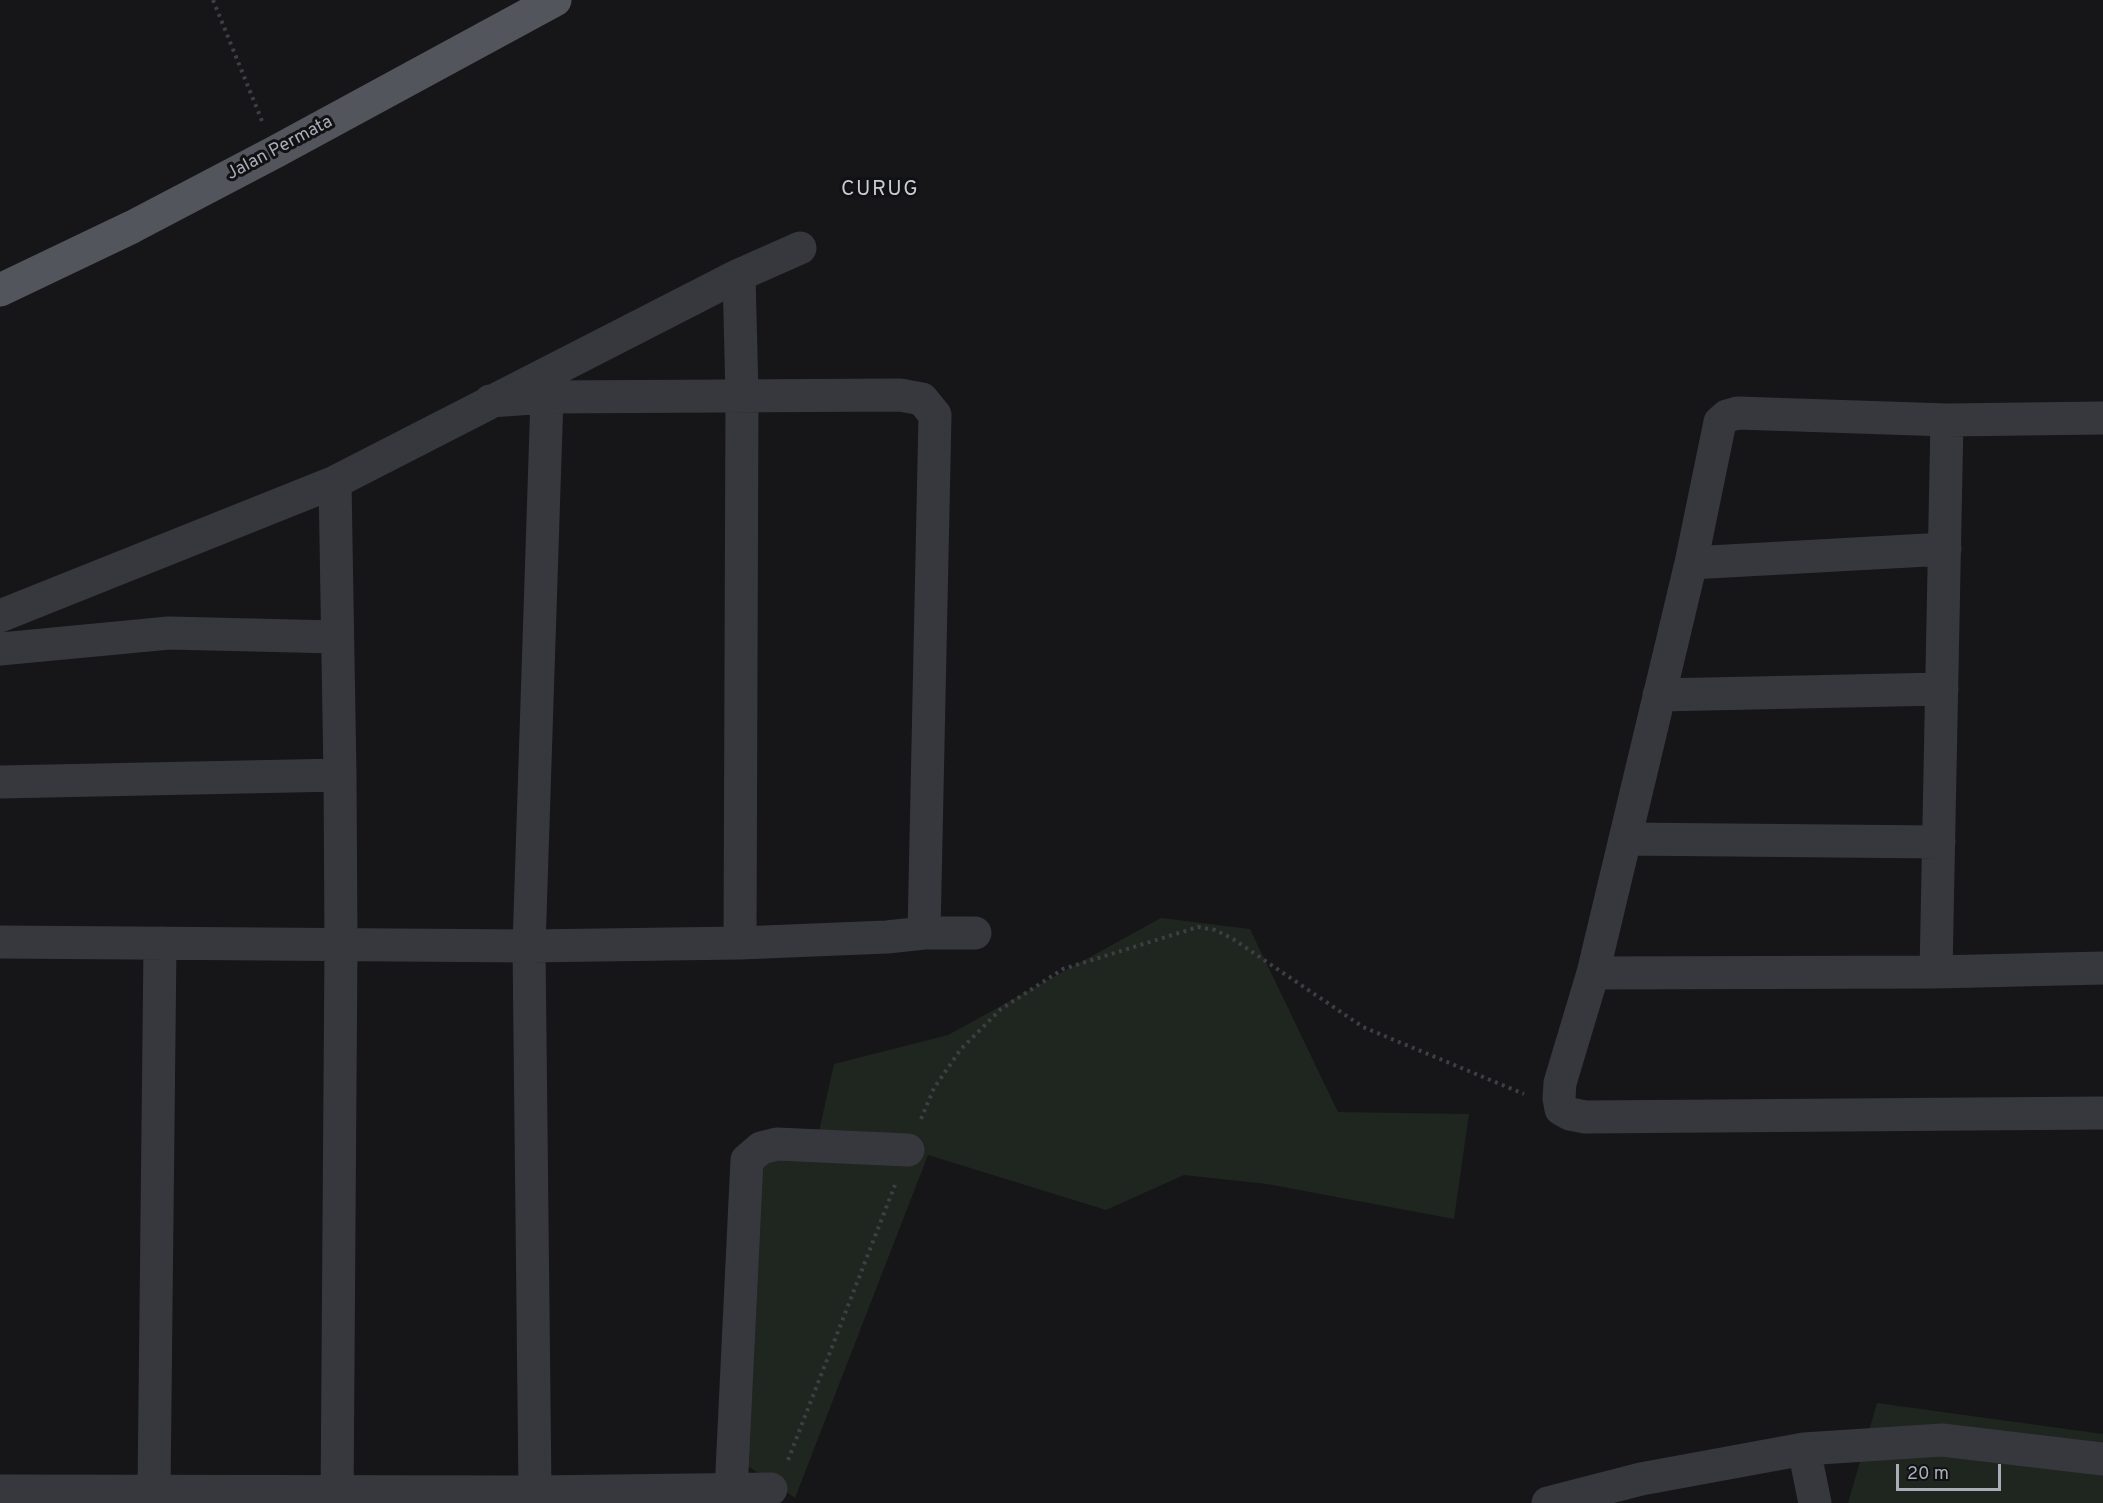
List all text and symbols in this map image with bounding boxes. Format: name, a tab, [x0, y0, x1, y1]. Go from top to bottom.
street label: Jalan Permata	[223, 112, 337, 186]
district label: CURUG	[841, 178, 919, 204]
scale bar	[1899, 1452, 2004, 1490]
text: 20 m	[1907, 1463, 1949, 1486]

